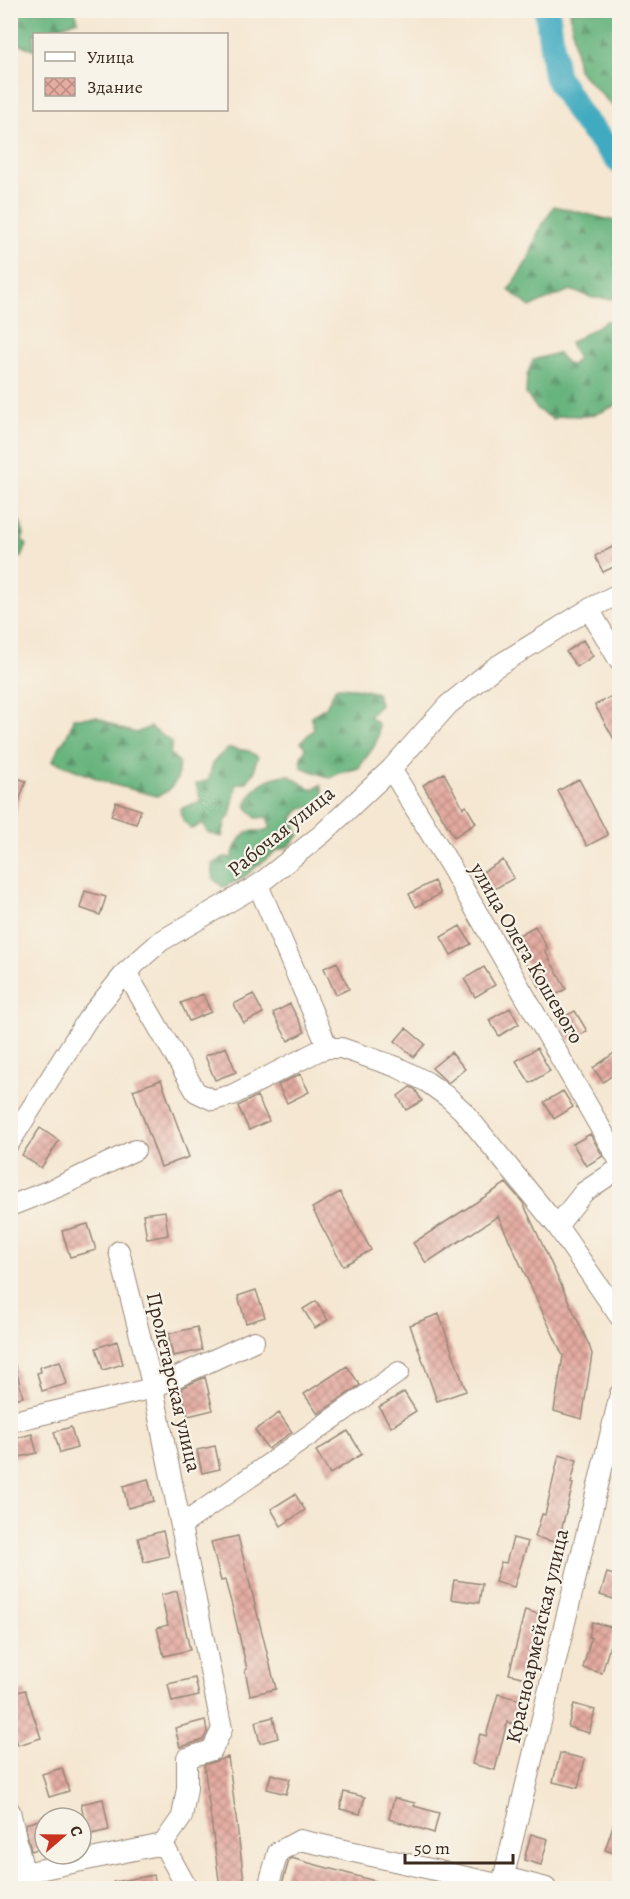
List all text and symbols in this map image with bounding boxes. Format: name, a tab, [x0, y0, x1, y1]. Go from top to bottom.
legend	[33, 33, 228, 111]
text: Улица	[87, 45, 135, 69]
text: Здание	[87, 75, 143, 99]
street label: Рабочая улица	[222, 779, 341, 883]
street label: улица Олега Кошевого	[463, 856, 590, 1049]
street label: Пролетарская улица	[140, 1289, 208, 1475]
street label: Красноармейская улица	[499, 1526, 575, 1746]
north arrow	[33, 1806, 93, 1866]
text: С	[64, 1823, 88, 1840]
scale bar	[405, 1827, 513, 1865]
text: 50 m	[414, 1836, 450, 1860]

